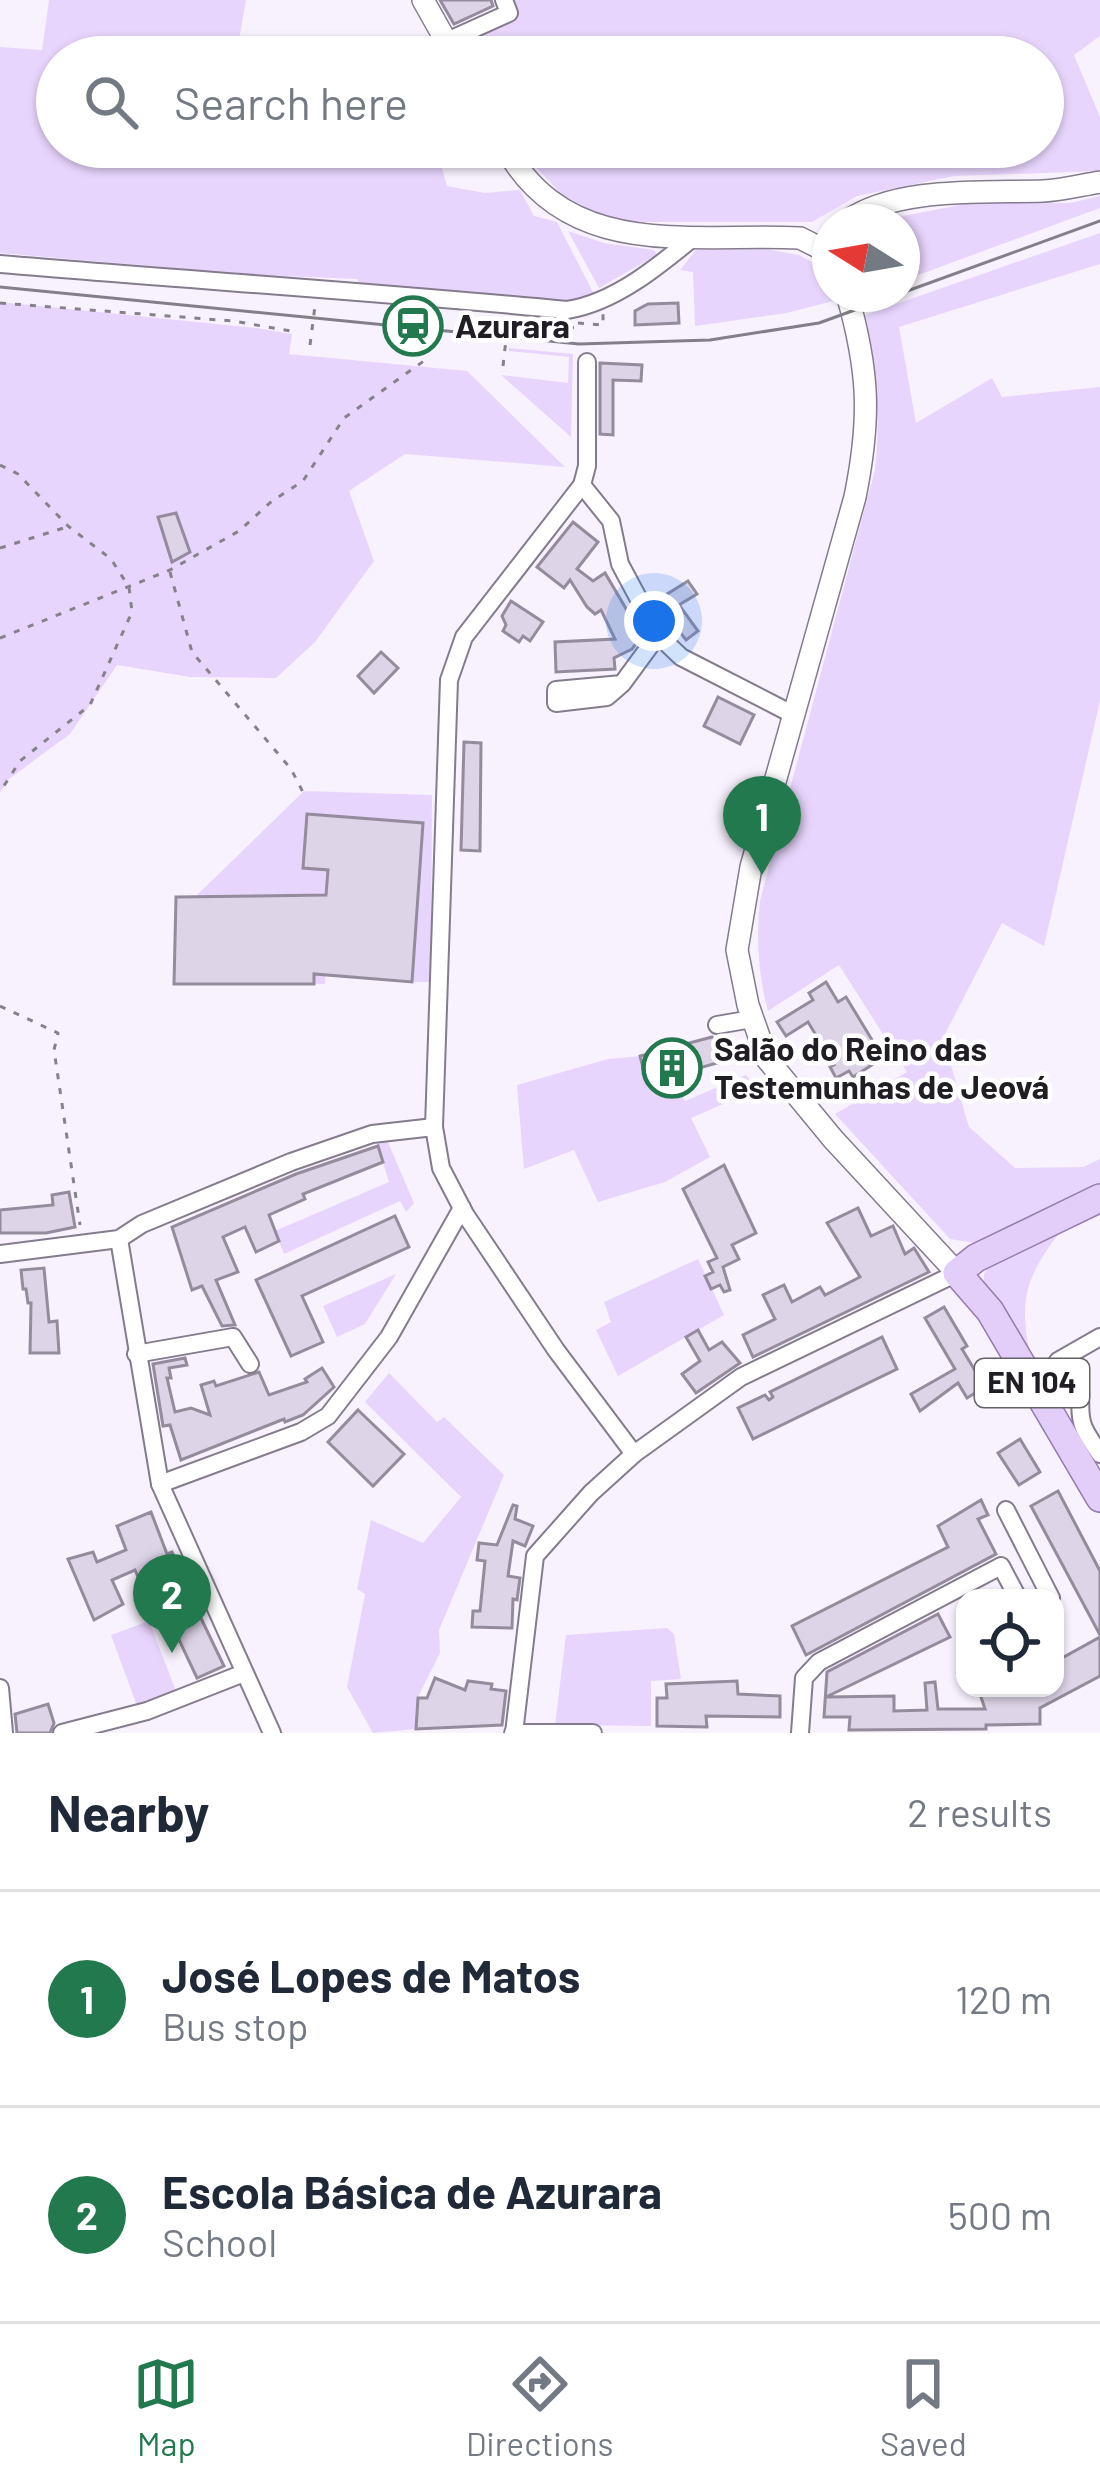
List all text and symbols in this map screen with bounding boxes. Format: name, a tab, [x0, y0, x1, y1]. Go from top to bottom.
search box	[36, 36, 1064, 168]
icon: search	[78, 69, 144, 135]
text: Search here	[174, 75, 408, 129]
north arrow	[812, 204, 920, 312]
station icon: Azurara	[382, 295, 444, 357]
place label: Azurara	[455, 305, 570, 345]
your location	[624, 591, 684, 651]
pin: 1	[723, 776, 801, 875]
place label: Salão do Reino das Testemunhas de Jeová	[714, 1028, 1049, 1106]
building icon: Salão do Reino das Testemunhas de Jeová	[641, 1037, 703, 1099]
road number: EN 104	[975, 1359, 1089, 1407]
pin: 2	[133, 1554, 211, 1653]
map controls	[956, 1589, 1064, 1697]
button: locate	[956, 1589, 1064, 1697]
text: Nearby	[48, 1781, 209, 1842]
text: 2 results	[907, 1788, 1052, 1835]
text: José Lopes de Matos	[162, 1948, 580, 2002]
text: 1	[80, 1975, 94, 2022]
text: 120 m	[955, 1975, 1052, 2022]
text: Bus stop	[162, 2002, 308, 2049]
text: Escola Básica de Azurara	[162, 2164, 662, 2218]
text: 2	[76, 2191, 98, 2238]
text: 500 m	[948, 2191, 1052, 2238]
text: School	[162, 2218, 277, 2265]
tab: Map	[133, 2351, 199, 2463]
tab: Directions	[466, 2351, 613, 2463]
tab: Saved	[880, 2351, 967, 2463]

